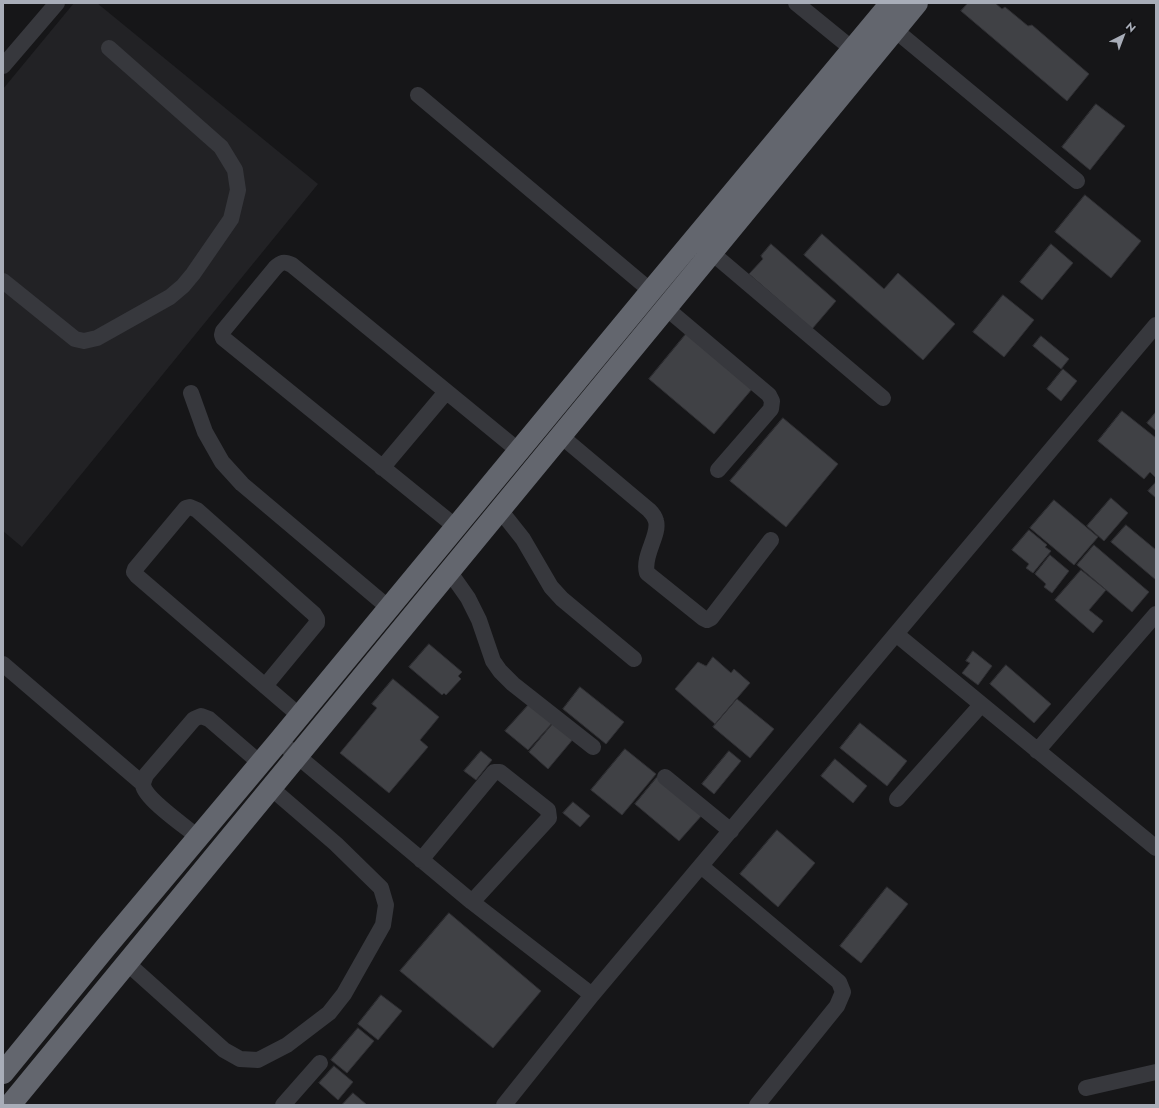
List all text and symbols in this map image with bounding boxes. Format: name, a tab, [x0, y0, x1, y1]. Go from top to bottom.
north arrow	[1103, 16, 1143, 56]
text: N	[1122, 18, 1140, 36]

